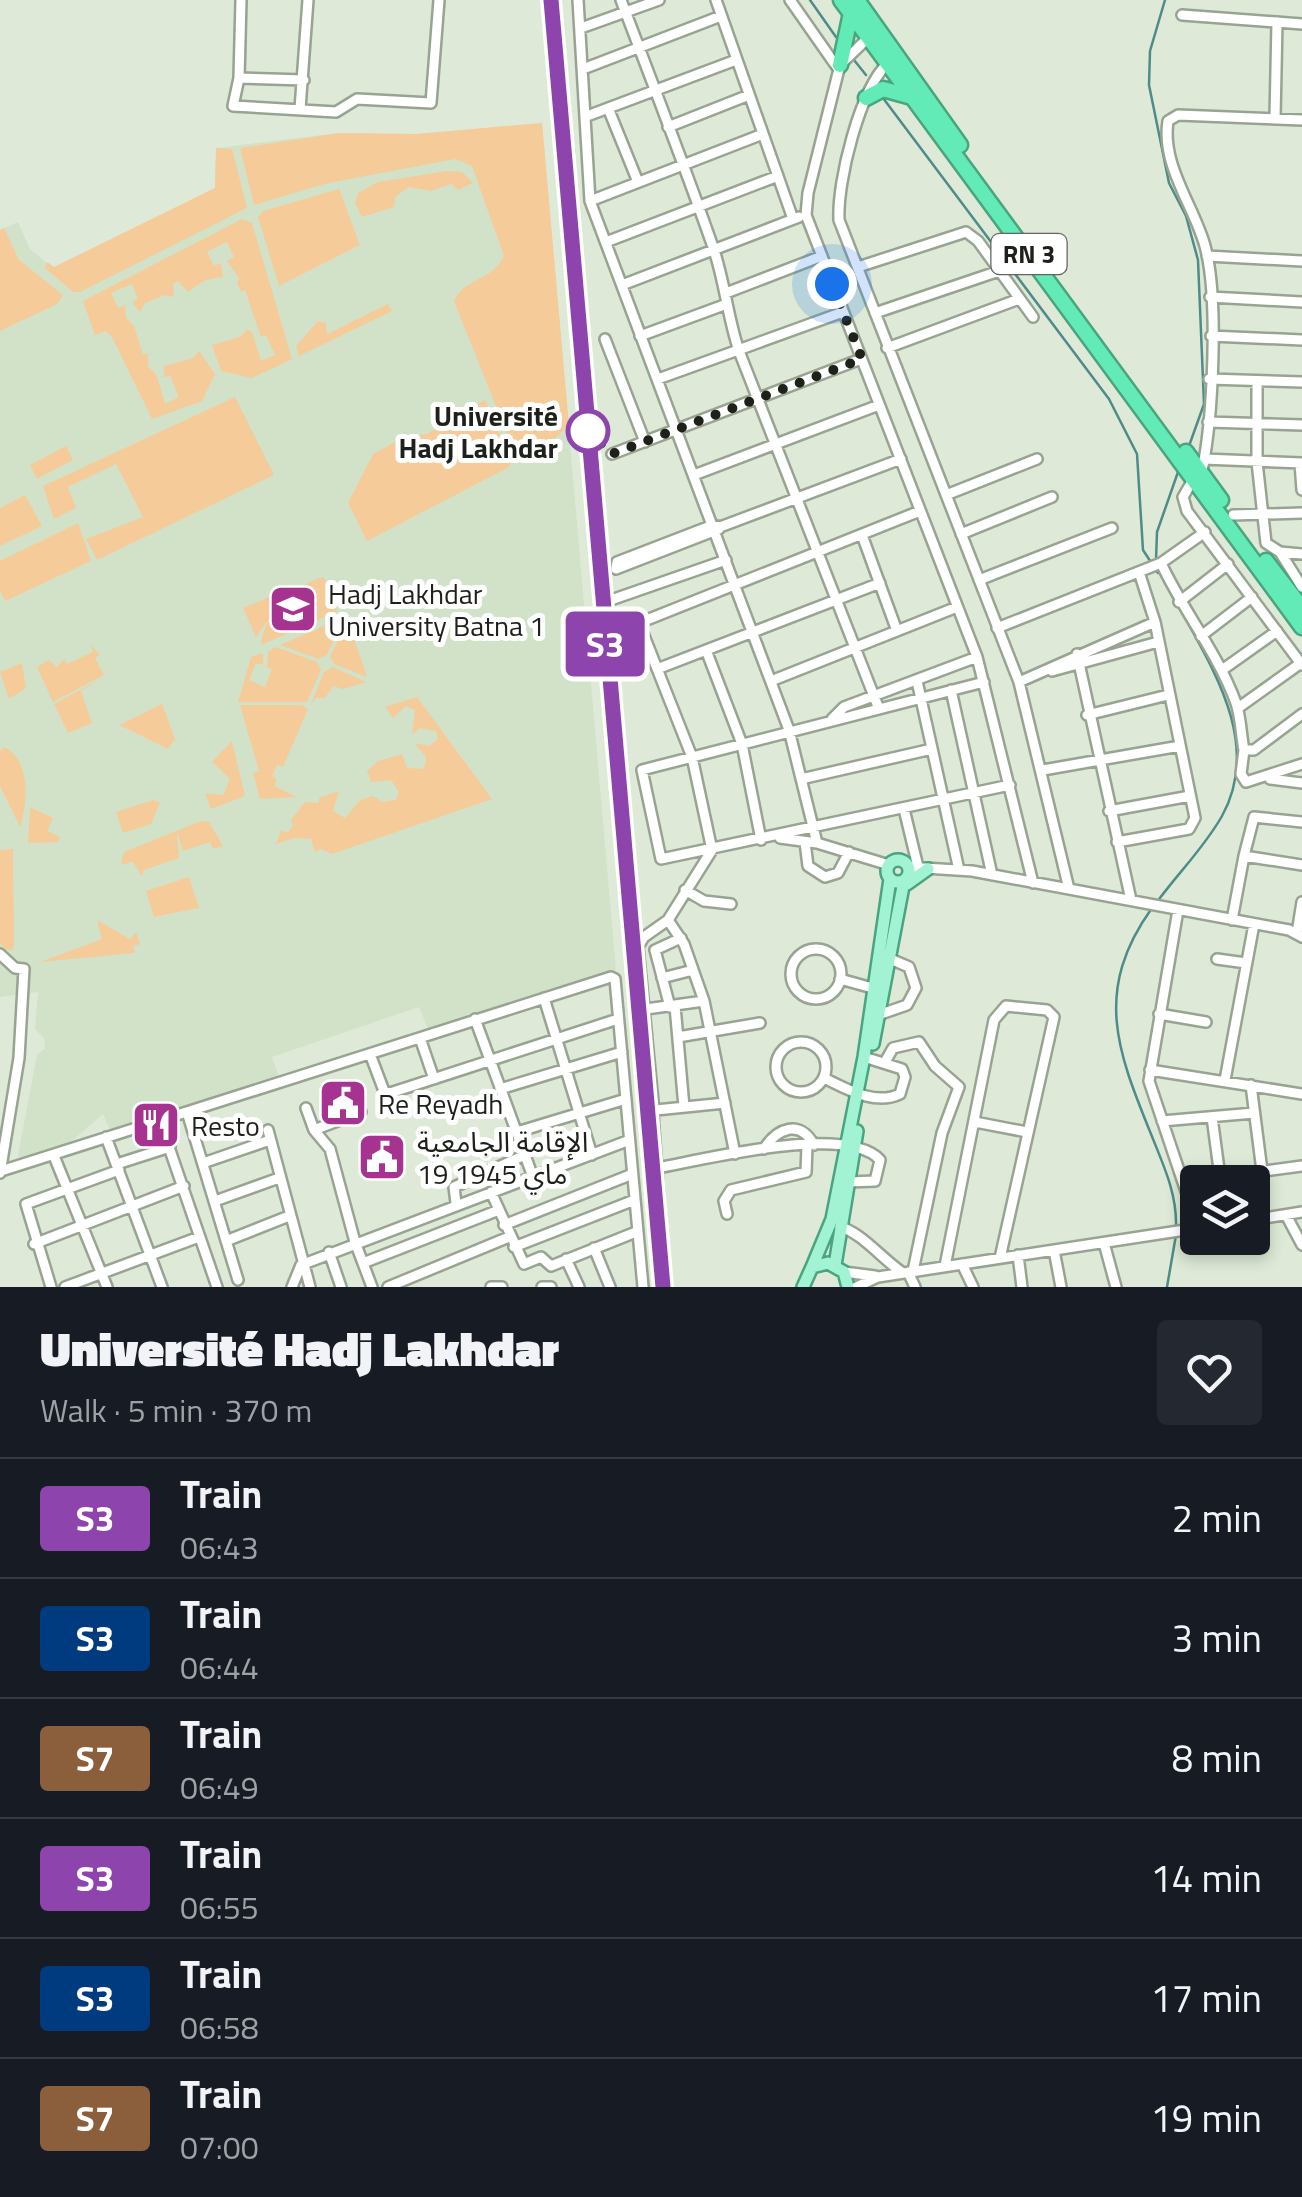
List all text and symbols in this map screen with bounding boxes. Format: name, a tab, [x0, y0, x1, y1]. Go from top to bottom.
road number: RN 3	[992, 234, 1066, 274]
your location	[807, 259, 857, 309]
place label: Université Hadj Lakhdar	[398, 394, 558, 469]
marker: Université Hadj Lakhdar	[567, 410, 609, 452]
place label: Hadj Lakhdar University Batna 1	[328, 572, 545, 647]
school or university icon: Hadj Lakhdar University Batna 1	[267, 583, 319, 635]
line badge: S3	[560, 612, 650, 676]
text: S3	[586, 617, 624, 671]
public building icon: Re Reyadh	[317, 1077, 369, 1129]
place label: Re Reyadh	[378, 1082, 503, 1125]
restaurant icon: Resto	[130, 1099, 182, 1151]
place label: Resto	[191, 1104, 260, 1147]
place label: الإقامة الجامعية 19 ماي 1945	[417, 1120, 588, 1195]
public building icon: الإقامة الجامعية 19 ماي 1945	[356, 1131, 408, 1183]
map controls	[1180, 1165, 1270, 1255]
button: layers	[1180, 1165, 1270, 1255]
text: Université Hadj Lakhdar	[40, 1312, 559, 1385]
button: heart	[1157, 1320, 1262, 1425]
text: Walk · 5 min · 370 m	[40, 1386, 312, 1434]
text: Train	[180, 1465, 262, 1523]
text: 2 min	[1172, 1489, 1262, 1547]
text: S3	[76, 1491, 114, 1545]
text: 06:43	[180, 1523, 259, 1571]
text: Train	[180, 1585, 262, 1643]
text: 3 min	[1172, 1609, 1262, 1667]
text: S3	[76, 1611, 114, 1665]
text: 06:44	[180, 1643, 259, 1691]
text: Train	[180, 1705, 262, 1763]
text: 8 min	[1172, 1729, 1262, 1787]
text: S7	[76, 1731, 114, 1785]
text: 06:49	[180, 1763, 259, 1811]
text: Train	[180, 1825, 262, 1883]
text: 14 min	[1151, 1849, 1262, 1907]
text: S3	[76, 1851, 114, 1905]
text: 06:55	[180, 1883, 259, 1931]
text: Train	[180, 1945, 262, 2003]
text: 17 min	[1151, 1969, 1262, 2027]
text: S3	[76, 1971, 114, 2025]
text: 06:58	[180, 2003, 259, 2051]
text: Train	[180, 2065, 262, 2123]
text: 19 min	[1151, 2089, 1262, 2147]
text: S7	[76, 2091, 114, 2145]
text: 07:00	[180, 2123, 259, 2171]

